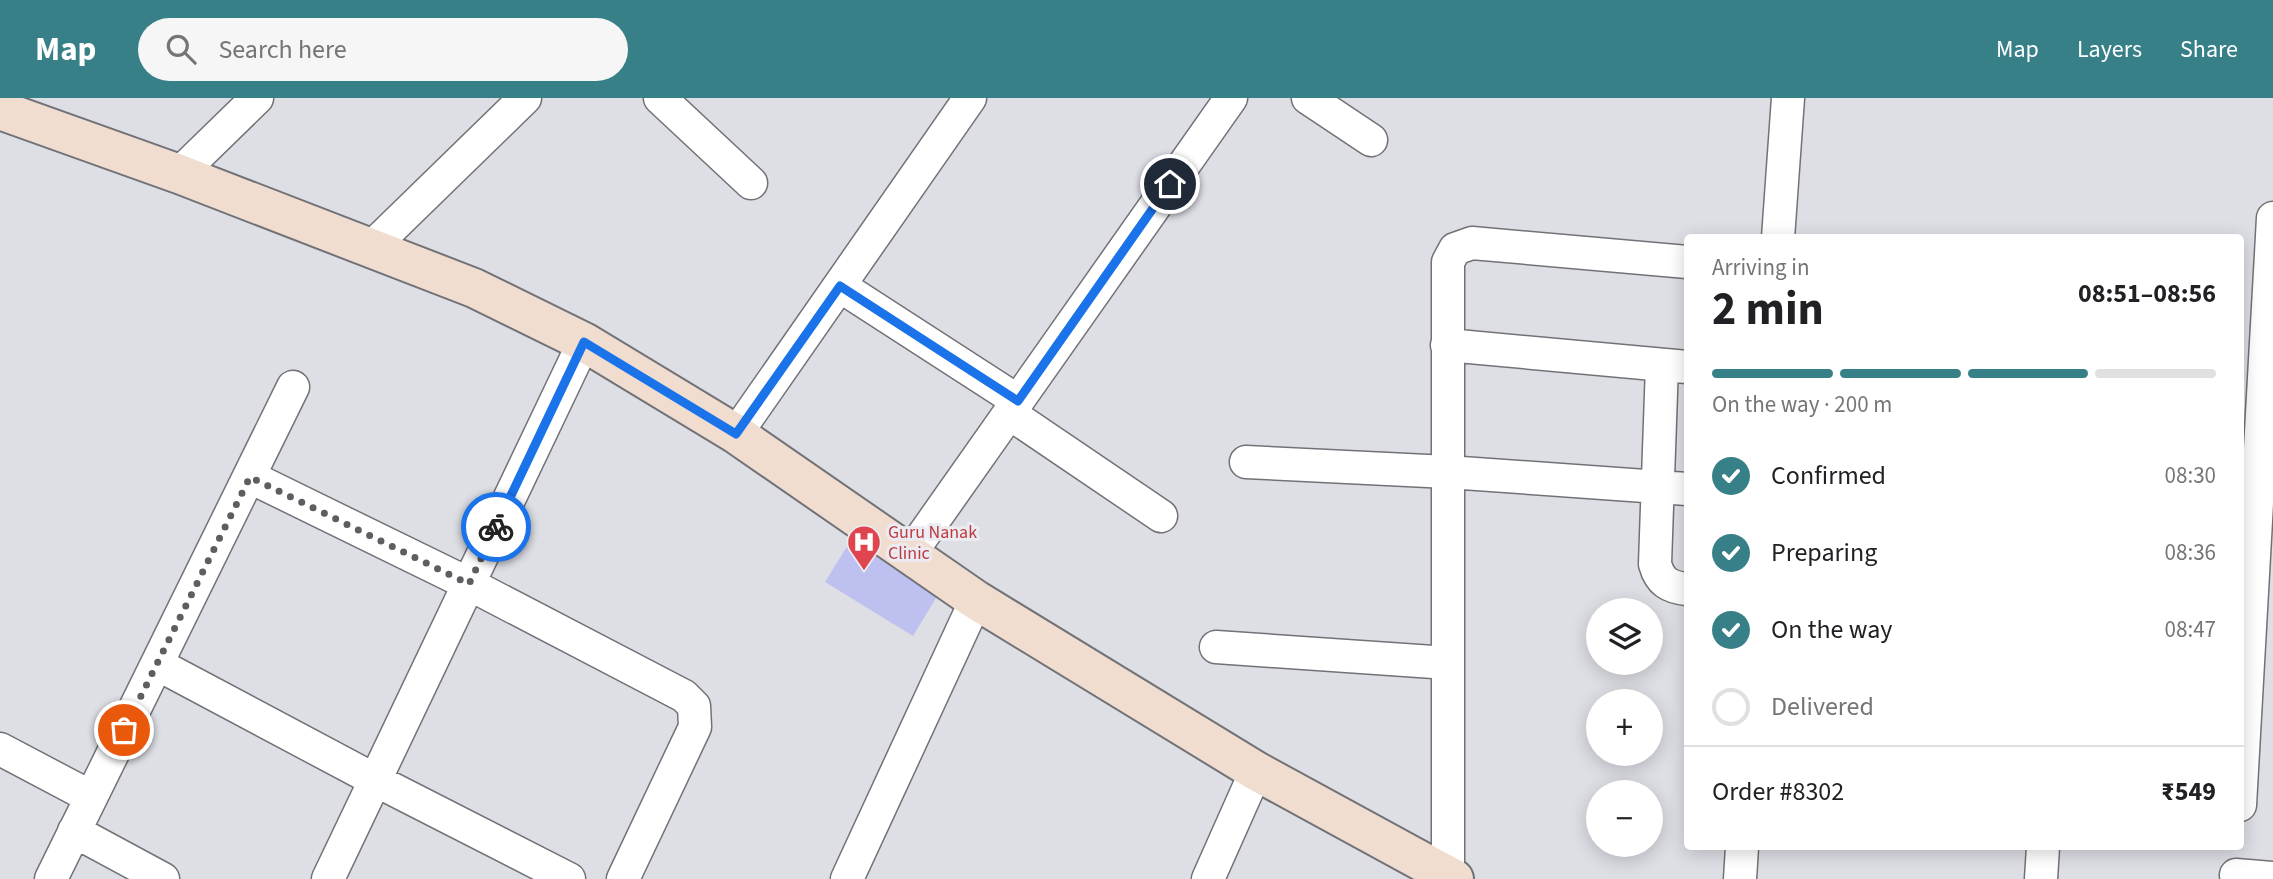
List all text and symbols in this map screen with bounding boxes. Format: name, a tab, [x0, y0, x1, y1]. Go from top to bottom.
search box	[138, 18, 628, 81]
text: Map	[35, 26, 96, 73]
icon: search	[162, 30, 200, 68]
text: Search here	[218, 31, 347, 68]
text: Map	[1996, 32, 2039, 67]
text: Layers	[2077, 32, 2142, 67]
text: Share	[2180, 32, 2238, 67]
pin	[1140, 154, 1200, 214]
icon: home	[1151, 165, 1189, 203]
text: Arriving in	[1712, 251, 1810, 284]
text: 08:51–08:56	[2078, 275, 2216, 312]
text: 2 min	[1712, 277, 1824, 342]
text: On the way · 200 m	[1712, 388, 1892, 421]
icon: check	[1712, 457, 1750, 495]
text: Confirmed	[1771, 457, 1886, 494]
text: 08:30	[2165, 459, 2216, 492]
courier	[461, 492, 531, 562]
icon: bike	[477, 508, 515, 546]
place label: Guru Nanak Clinic	[888, 520, 977, 566]
hospital icon: Guru Nanak Clinic	[845, 523, 883, 572]
icon: check	[1712, 534, 1750, 572]
text: Preparing	[1771, 534, 1877, 571]
text: 08:36	[2165, 536, 2216, 569]
map controls	[1586, 598, 1663, 857]
button: layers	[1586, 598, 1663, 675]
icon: check	[1712, 611, 1750, 649]
text: On the way	[1771, 611, 1892, 648]
text: 08:47	[2165, 613, 2216, 646]
text: Delivered	[1771, 688, 1874, 725]
button: +	[1586, 689, 1663, 766]
pin	[94, 700, 154, 760]
icon: bag	[105, 711, 143, 749]
text: Order #8302	[1712, 773, 1844, 810]
text: ₹549	[2161, 773, 2216, 810]
button: −	[1586, 780, 1663, 857]

